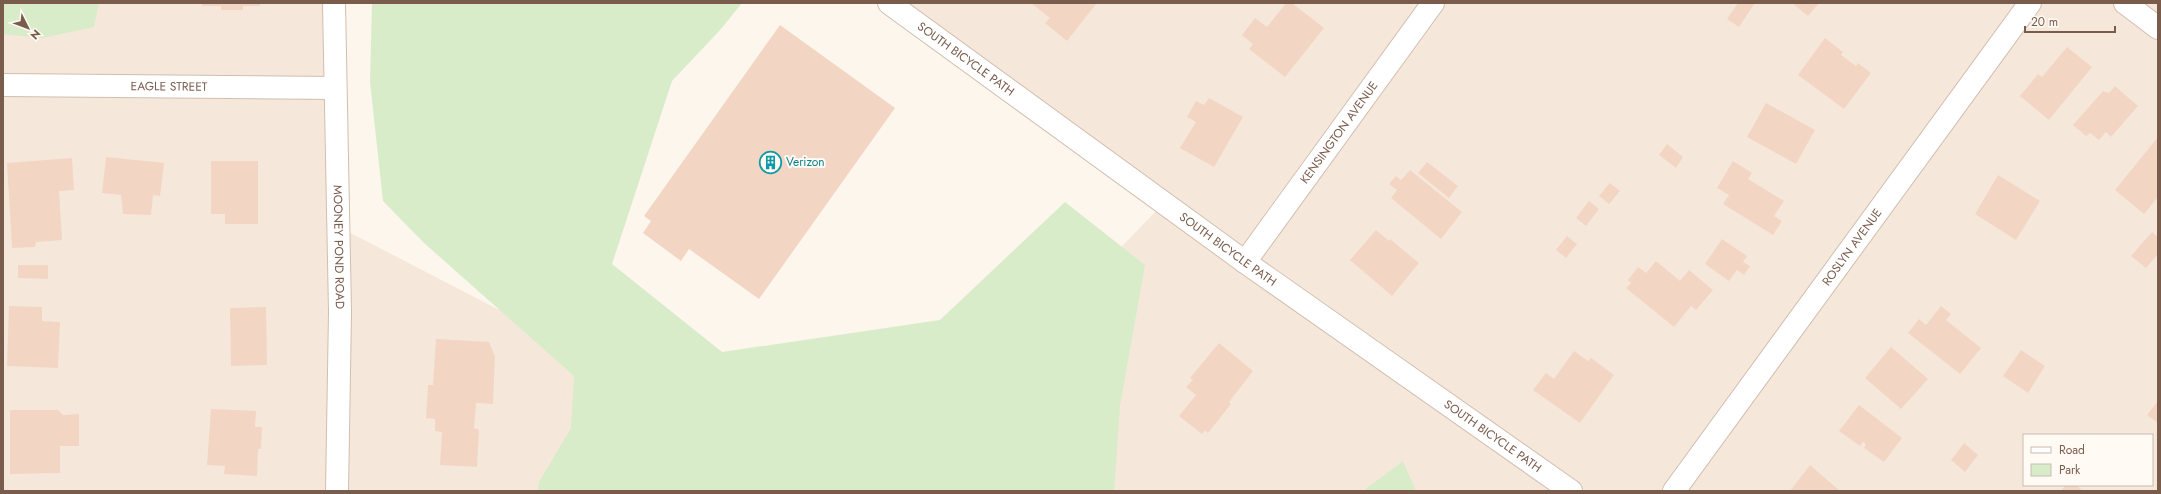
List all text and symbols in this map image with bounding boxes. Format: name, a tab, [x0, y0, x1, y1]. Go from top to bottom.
north arrow	[8, 8, 48, 48]
scale bar	[2025, 8, 2115, 34]
text: 20 m	[2031, 13, 2058, 31]
street label: SOUTH BICYCLE PATH	[914, 18, 1018, 100]
text: N	[27, 26, 44, 43]
street label: EAGLE STREET	[130, 77, 208, 96]
street label: KENSINGTON AVENUE	[1296, 78, 1382, 187]
building icon: Verizon	[757, 149, 783, 175]
place label: Verizon	[786, 153, 825, 171]
street label: MOONEY POND ROAD	[329, 185, 349, 309]
street label: ROSLYN AVENUE	[1818, 205, 1886, 289]
street label: SOUTH BICYCLE PATH	[1176, 208, 1280, 290]
street label: SOUTH BICYCLE PATH	[1440, 395, 1545, 477]
legend	[2023, 434, 2153, 486]
text: Road	[2059, 441, 2085, 459]
text: Park	[2059, 461, 2081, 479]

